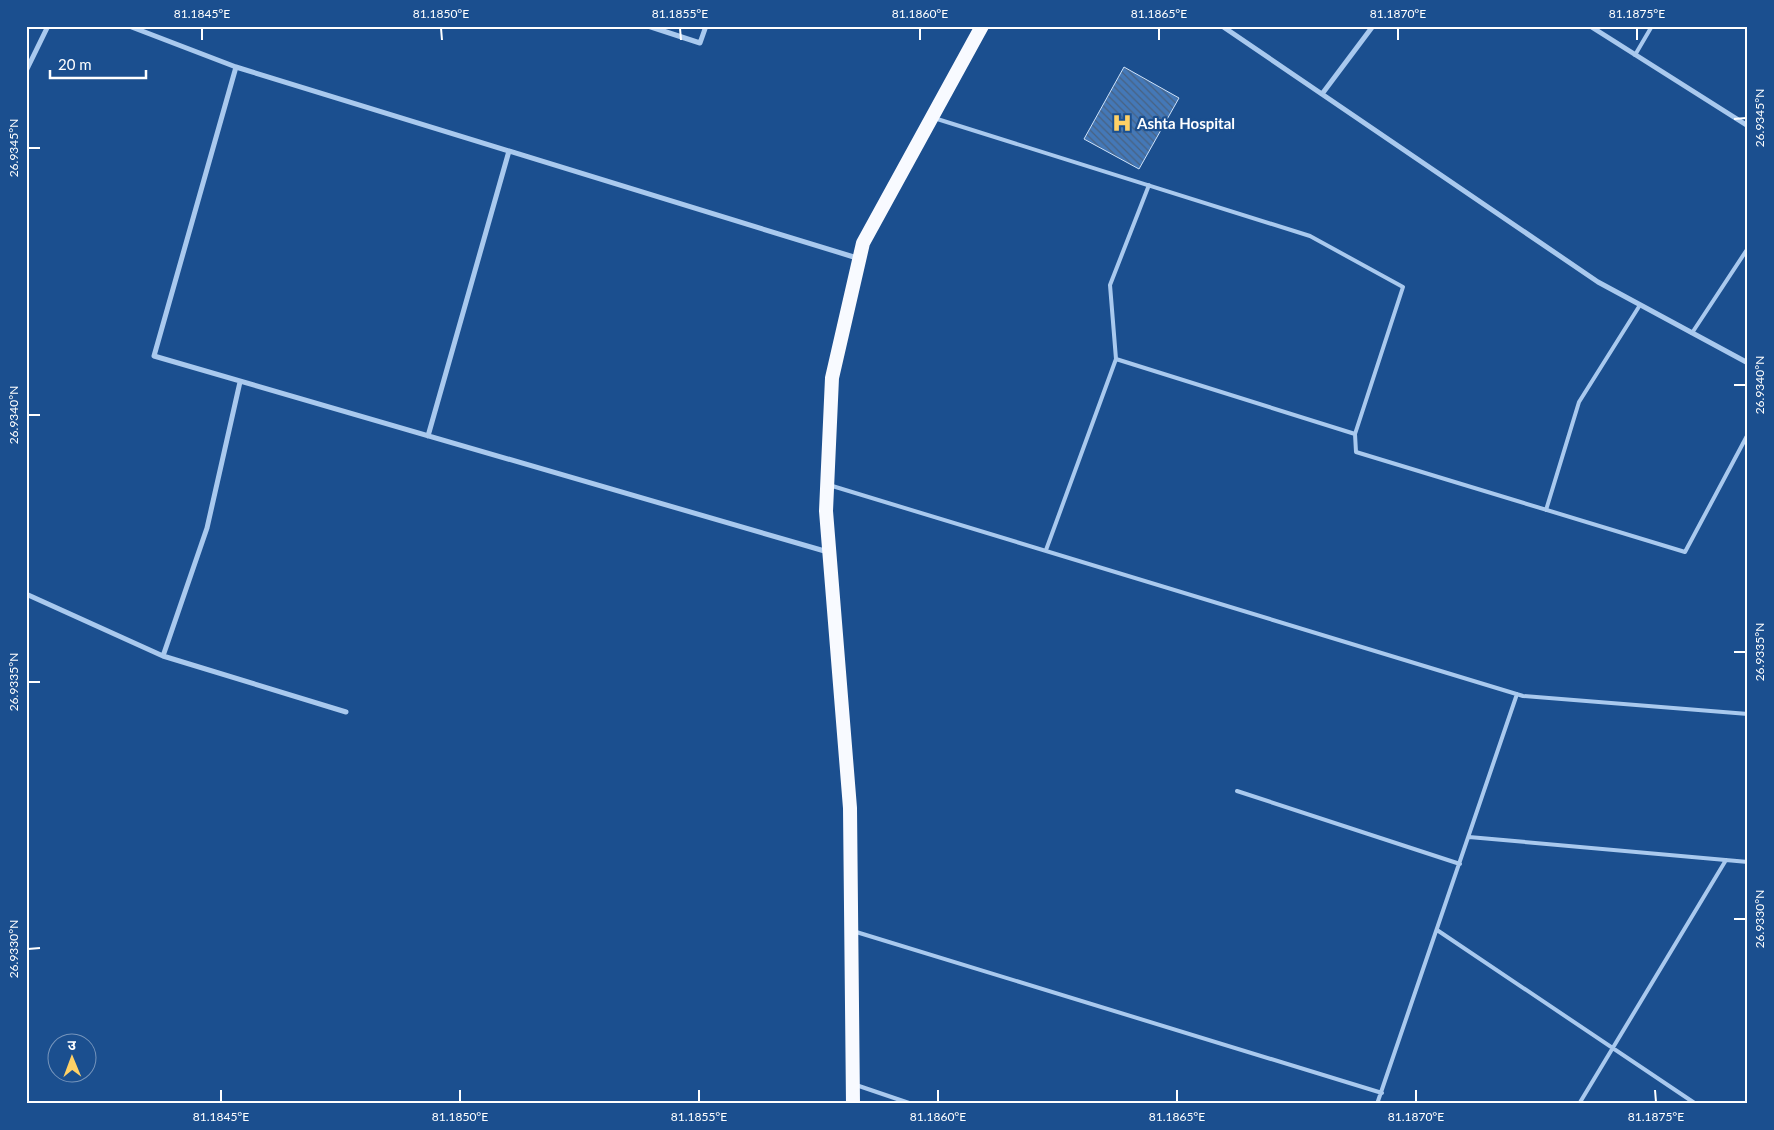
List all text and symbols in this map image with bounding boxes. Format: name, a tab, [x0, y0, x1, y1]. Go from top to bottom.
text: 81.1845°E	[174, 6, 230, 21]
text: 81.1850°E	[413, 6, 469, 21]
text: 81.1855°E	[652, 6, 708, 21]
text: 81.1860°E	[892, 6, 948, 21]
text: 81.1865°E	[1131, 6, 1187, 21]
text: 81.1870°E	[1370, 6, 1426, 21]
text: 81.1875°E	[1609, 6, 1665, 21]
scale bar	[50, 48, 146, 80]
text: 20 m	[58, 55, 92, 73]
text: 26.9345°N	[1752, 89, 1767, 147]
hospital icon: Ashta Hospital	[1111, 112, 1133, 134]
place label: Ashta Hospital	[1136, 114, 1235, 132]
text: 26.9345°N	[6, 119, 21, 177]
text: 26.9340°N	[1752, 356, 1767, 414]
text: 26.9340°N	[6, 386, 21, 444]
text: 26.9335°N	[1752, 623, 1767, 681]
text: 26.9335°N	[6, 653, 21, 711]
text: 26.9330°N	[1752, 890, 1767, 948]
text: 26.9330°N	[6, 920, 21, 978]
north arrow	[48, 1032, 98, 1082]
text: उ	[68, 1036, 77, 1053]
text: 81.1845°E	[193, 1109, 249, 1124]
text: 81.1850°E	[432, 1109, 488, 1124]
text: 81.1855°E	[671, 1109, 727, 1124]
text: 81.1860°E	[910, 1109, 966, 1124]
text: 81.1865°E	[1149, 1109, 1205, 1124]
text: 81.1870°E	[1388, 1109, 1444, 1124]
text: 81.1875°E	[1628, 1109, 1684, 1124]

